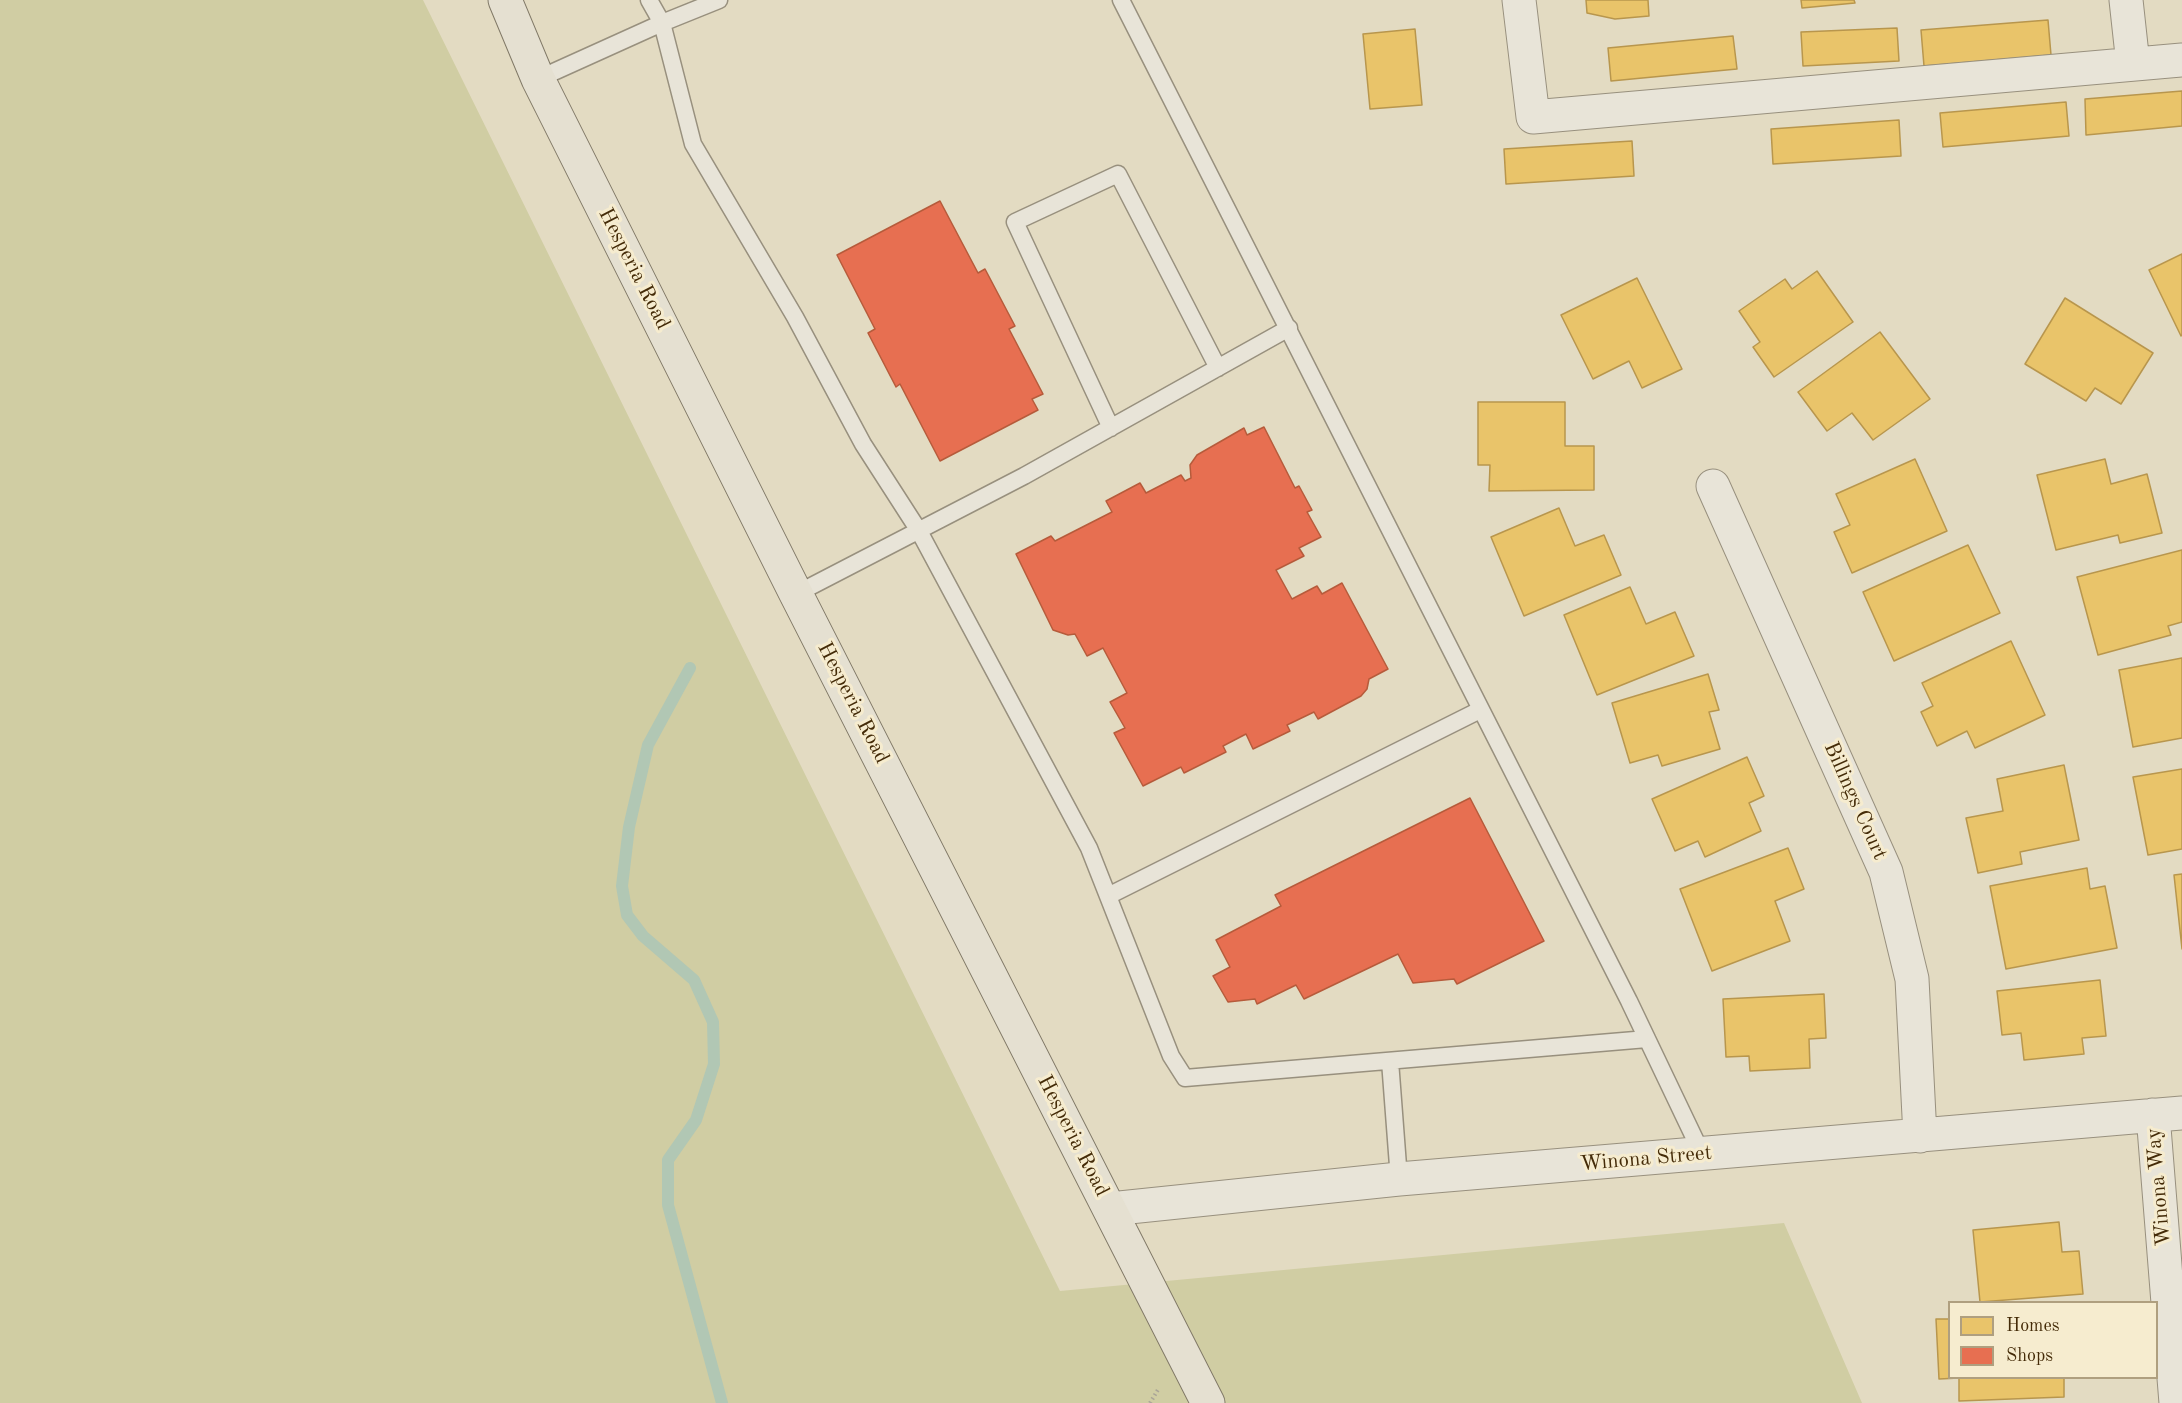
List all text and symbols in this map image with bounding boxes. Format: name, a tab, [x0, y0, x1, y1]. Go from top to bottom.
street label: Hesperia Road	[593, 204, 675, 334]
street label: Hesperia Road	[812, 638, 894, 768]
street label: Billings Court	[1818, 738, 1892, 864]
street label: Hesperia Road	[1032, 1071, 1114, 1201]
street label: Winona Way	[2141, 1127, 2177, 1247]
street label: Winona Street	[1579, 1141, 1713, 1177]
legend	[1948, 1301, 2158, 1379]
text: Homes	[2006, 1317, 2060, 1335]
text: Shops	[2006, 1347, 2053, 1365]

